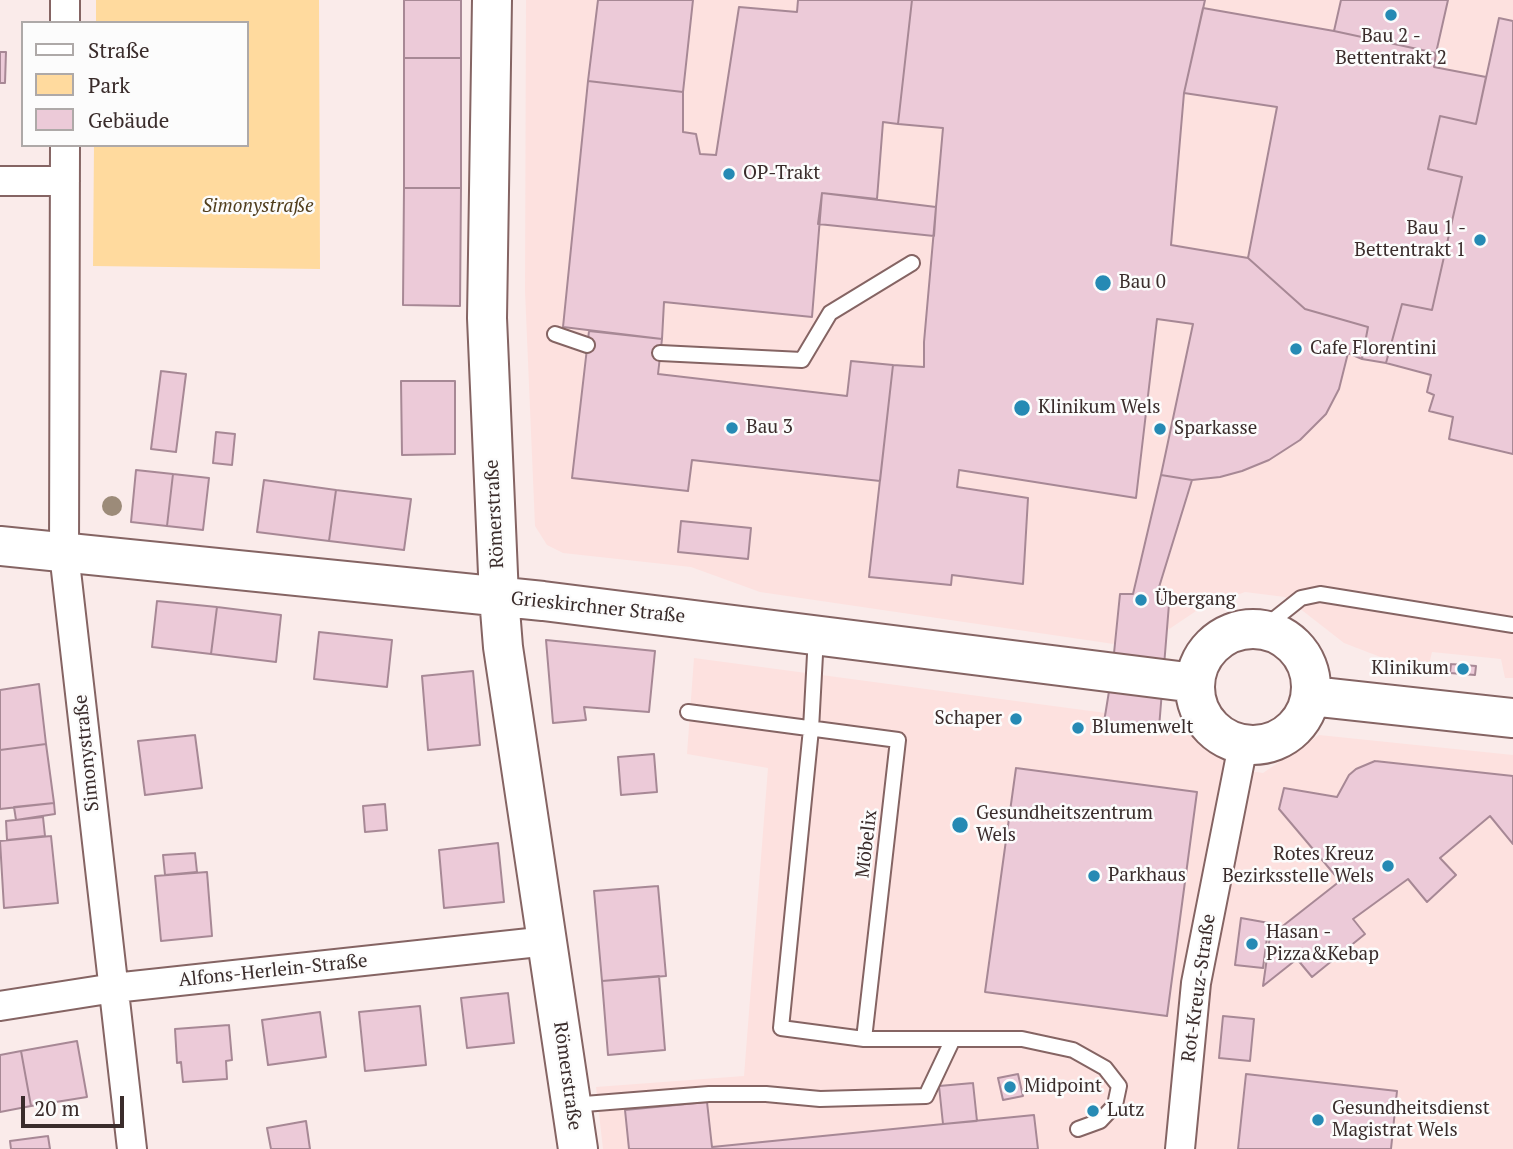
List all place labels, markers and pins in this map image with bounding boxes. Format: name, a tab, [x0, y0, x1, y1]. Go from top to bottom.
marker: Bau 2 - Bettentrakt 2	[1383, 7, 1399, 23]
place label: Bau 2 - Bettentrakt 2	[1335, 26, 1447, 70]
place label: OP-Trakt	[743, 163, 820, 185]
marker: OP-Trakt	[721, 166, 737, 182]
place label: Bau 1 - Bettentrakt 1	[1354, 218, 1466, 262]
marker: Bau 1 - Bettentrakt 1	[1472, 232, 1488, 248]
place label: Bau 0	[1119, 272, 1166, 294]
marker: Bau 0	[1093, 273, 1113, 293]
place label: Cafe Florentini	[1310, 338, 1437, 360]
marker: Cafe Florentini	[1288, 341, 1304, 357]
place label: Klinikum Wels	[1038, 397, 1160, 419]
marker: Klinikum Wels	[1012, 398, 1032, 418]
place label: Bau 3	[746, 417, 793, 439]
place label: Sparkasse	[1174, 418, 1257, 440]
marker: Bau 3	[724, 420, 740, 436]
marker: Sparkasse	[1152, 421, 1168, 437]
place label: Übergang	[1155, 589, 1236, 611]
marker: Übergang	[1133, 592, 1149, 608]
place label: Klinikum	[1371, 658, 1449, 680]
marker: Klinikum	[1455, 661, 1471, 677]
place label: Schaper	[935, 708, 1002, 730]
marker: Schaper	[1008, 711, 1024, 727]
place label: Blumenwelt	[1092, 717, 1193, 739]
marker: Blumenwelt	[1070, 720, 1086, 736]
place label: Gesundheitszentrum Wels	[976, 803, 1153, 847]
marker: Gesundheitszentrum Wels	[950, 815, 970, 835]
place label: Rotes Kreuz Bezirksstelle Wels	[1222, 844, 1374, 888]
marker: Rotes Kreuz Bezirksstelle Wels	[1380, 858, 1396, 874]
place label: Parkhaus	[1108, 865, 1186, 887]
marker: Parkhaus	[1086, 868, 1102, 884]
place label: Hasan - Pizza&Kebap	[1266, 922, 1379, 966]
marker: Hasan - Pizza&Kebap	[1244, 936, 1260, 952]
place label: Midpoint	[1024, 1076, 1102, 1098]
marker: Midpoint	[1002, 1079, 1018, 1095]
place label: Gesundheitsdienst Magistrat Wels	[1332, 1098, 1490, 1142]
place label: Lutz	[1107, 1100, 1145, 1122]
marker: Lutz	[1085, 1103, 1101, 1119]
marker: Gesundheitsdienst Magistrat Wels	[1310, 1112, 1326, 1128]

